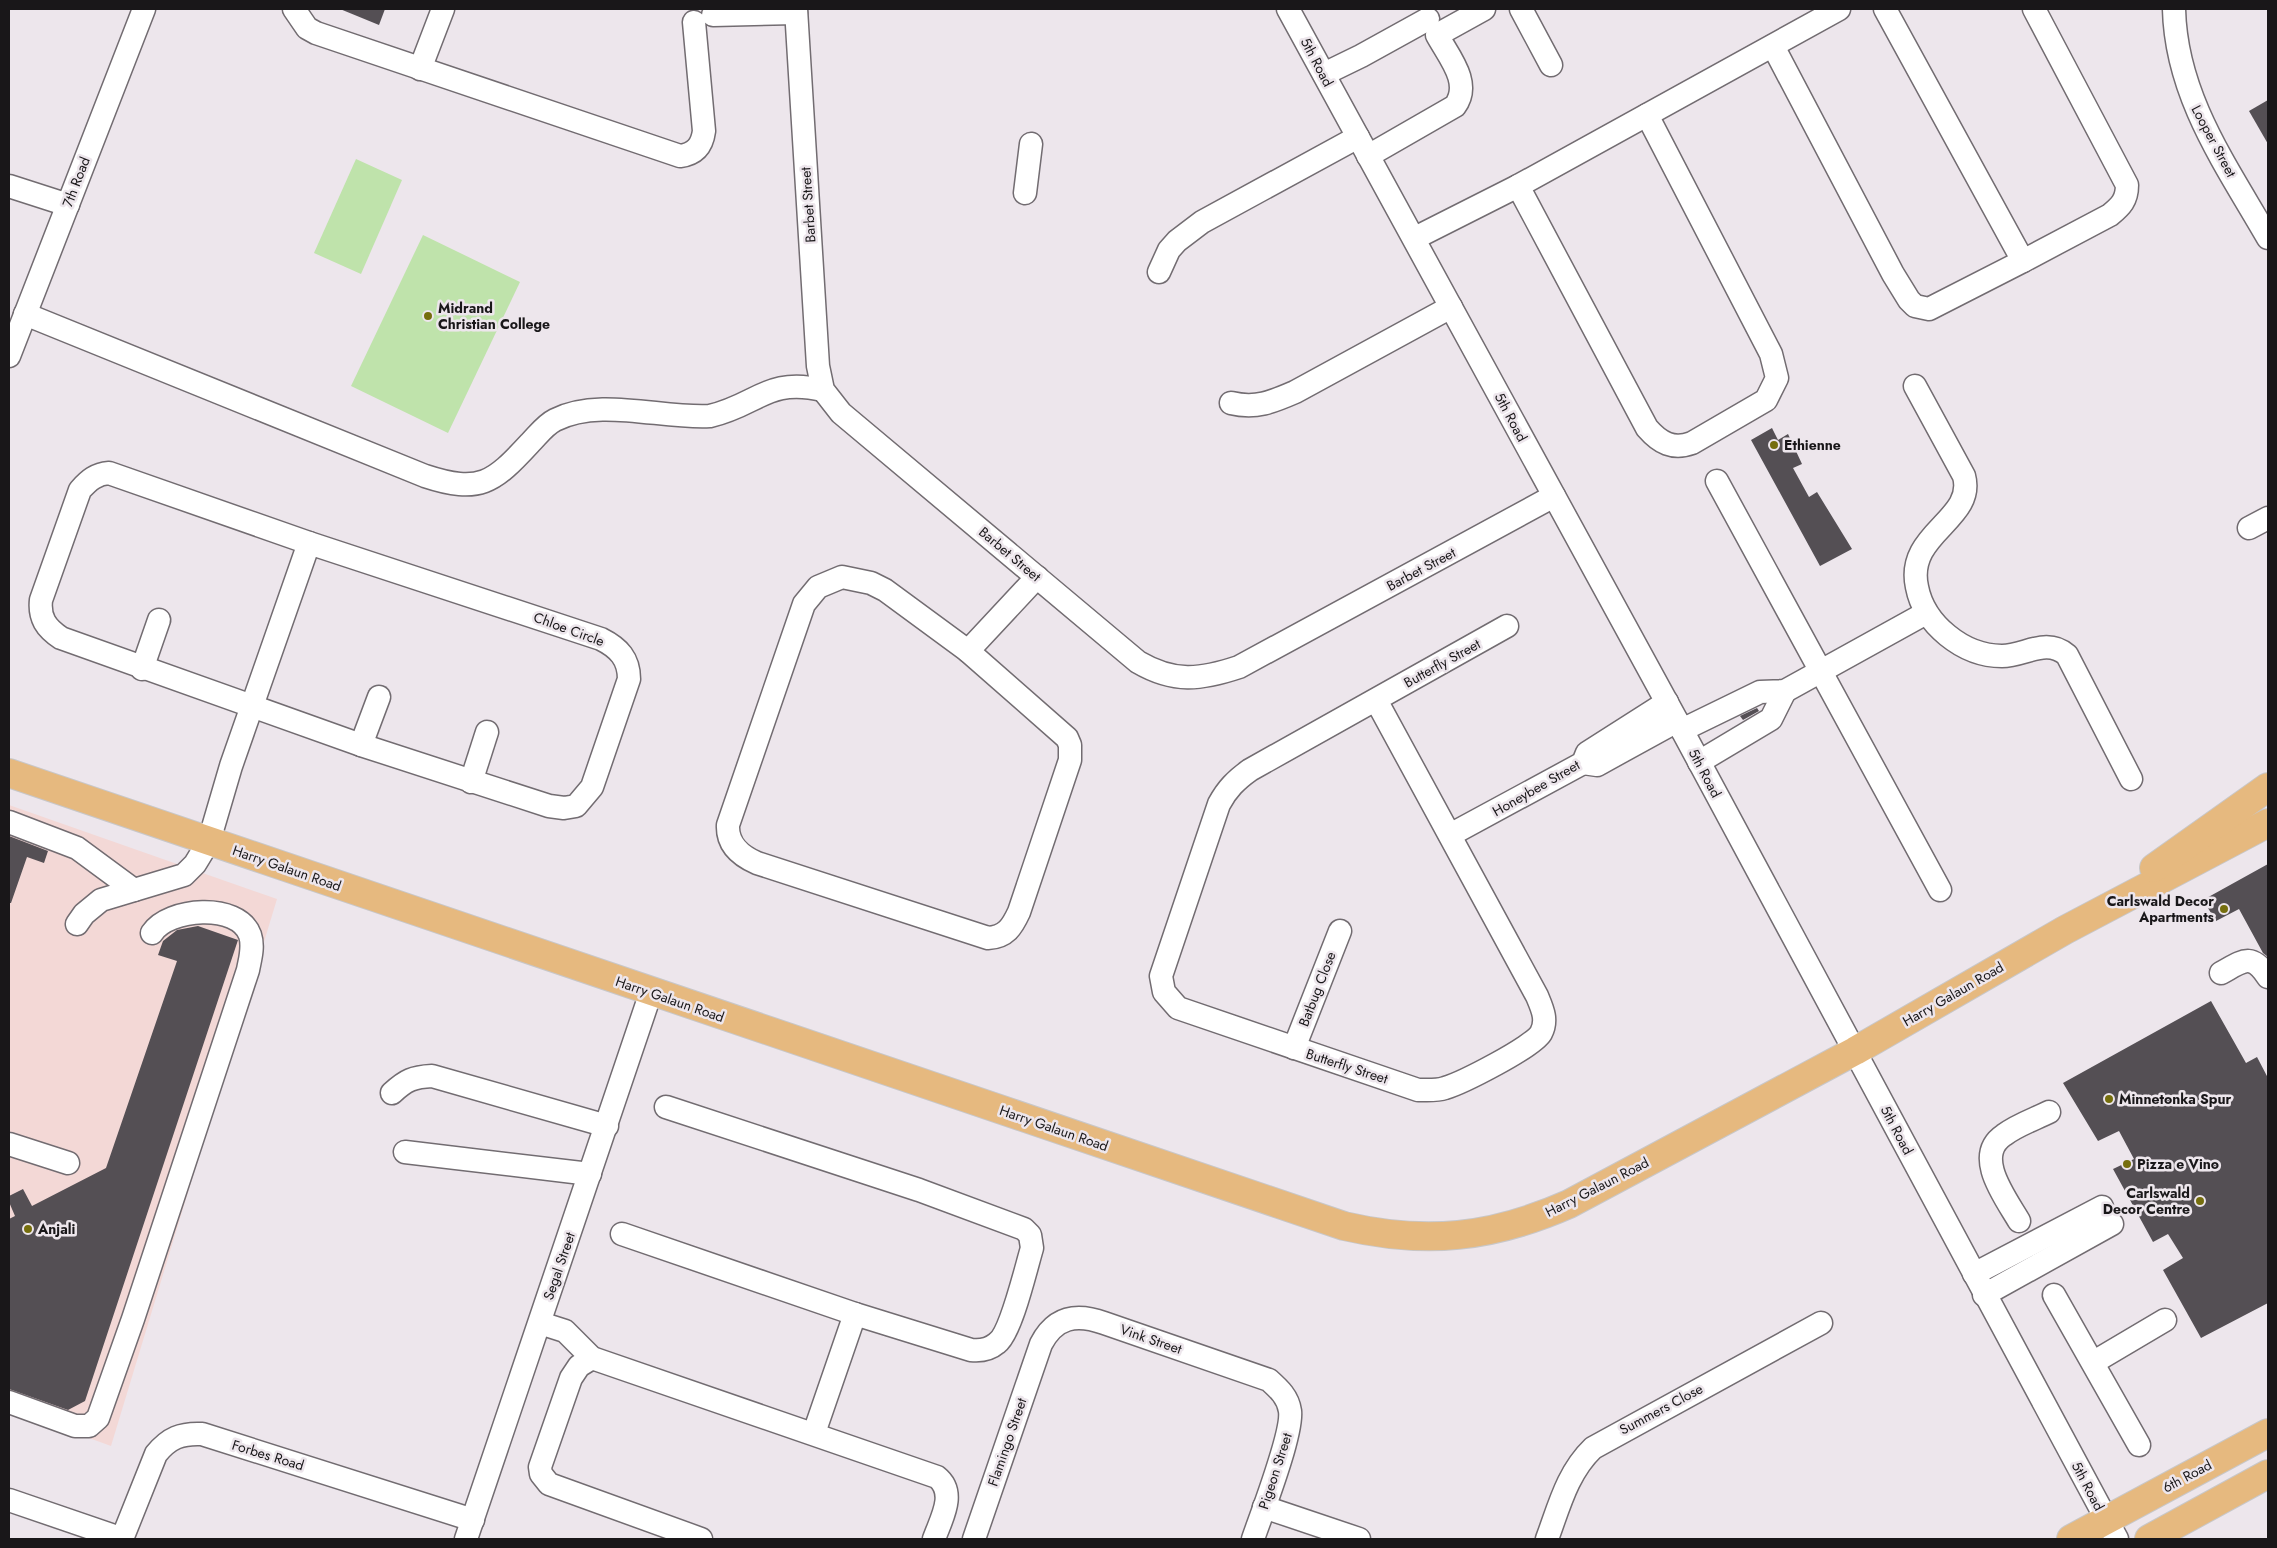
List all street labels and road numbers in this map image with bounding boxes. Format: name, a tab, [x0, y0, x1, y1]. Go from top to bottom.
street label: 5th Road	[1296, 34, 1338, 90]
street label: Looper Street	[2187, 101, 2242, 181]
street label: 7th Road	[57, 154, 95, 210]
street label: Barbet Street	[795, 166, 821, 243]
street label: 5th Road	[1490, 389, 1532, 445]
street label: Barbet Street	[975, 522, 1046, 586]
street label: Barbet Street	[1383, 542, 1460, 596]
street label: Chloe Circle	[531, 607, 607, 651]
street label: Butterfly Street	[1400, 633, 1485, 692]
street label: 5th Road	[1684, 745, 1726, 801]
street label: Honeybee Street	[1488, 754, 1584, 821]
street label: Harry Galaun Road	[230, 840, 344, 896]
street label: Batbug Close	[1294, 949, 1340, 1029]
street label: Harry Galaun Road	[1899, 957, 2007, 1031]
street label: Harry Galaun Road	[613, 971, 727, 1027]
street label: Butterfly Street	[1304, 1043, 1391, 1089]
street label: Harry Galaun Road	[997, 1100, 1111, 1156]
street label: 5th Road	[1876, 1102, 1918, 1158]
street label: Harry Galaun Road	[1542, 1152, 1652, 1222]
street label: Segal Street	[538, 1229, 580, 1303]
street label: Vink Street	[1117, 1319, 1185, 1359]
street label: Summers Close	[1616, 1379, 1706, 1439]
street label: Flamingo Street	[983, 1395, 1032, 1489]
street label: Pigeon Street	[1253, 1430, 1297, 1512]
street label: Forbes Road	[230, 1435, 306, 1475]
street label: 6th Road	[2159, 1455, 2215, 1497]
street label: 5th Road	[2067, 1458, 2109, 1514]

